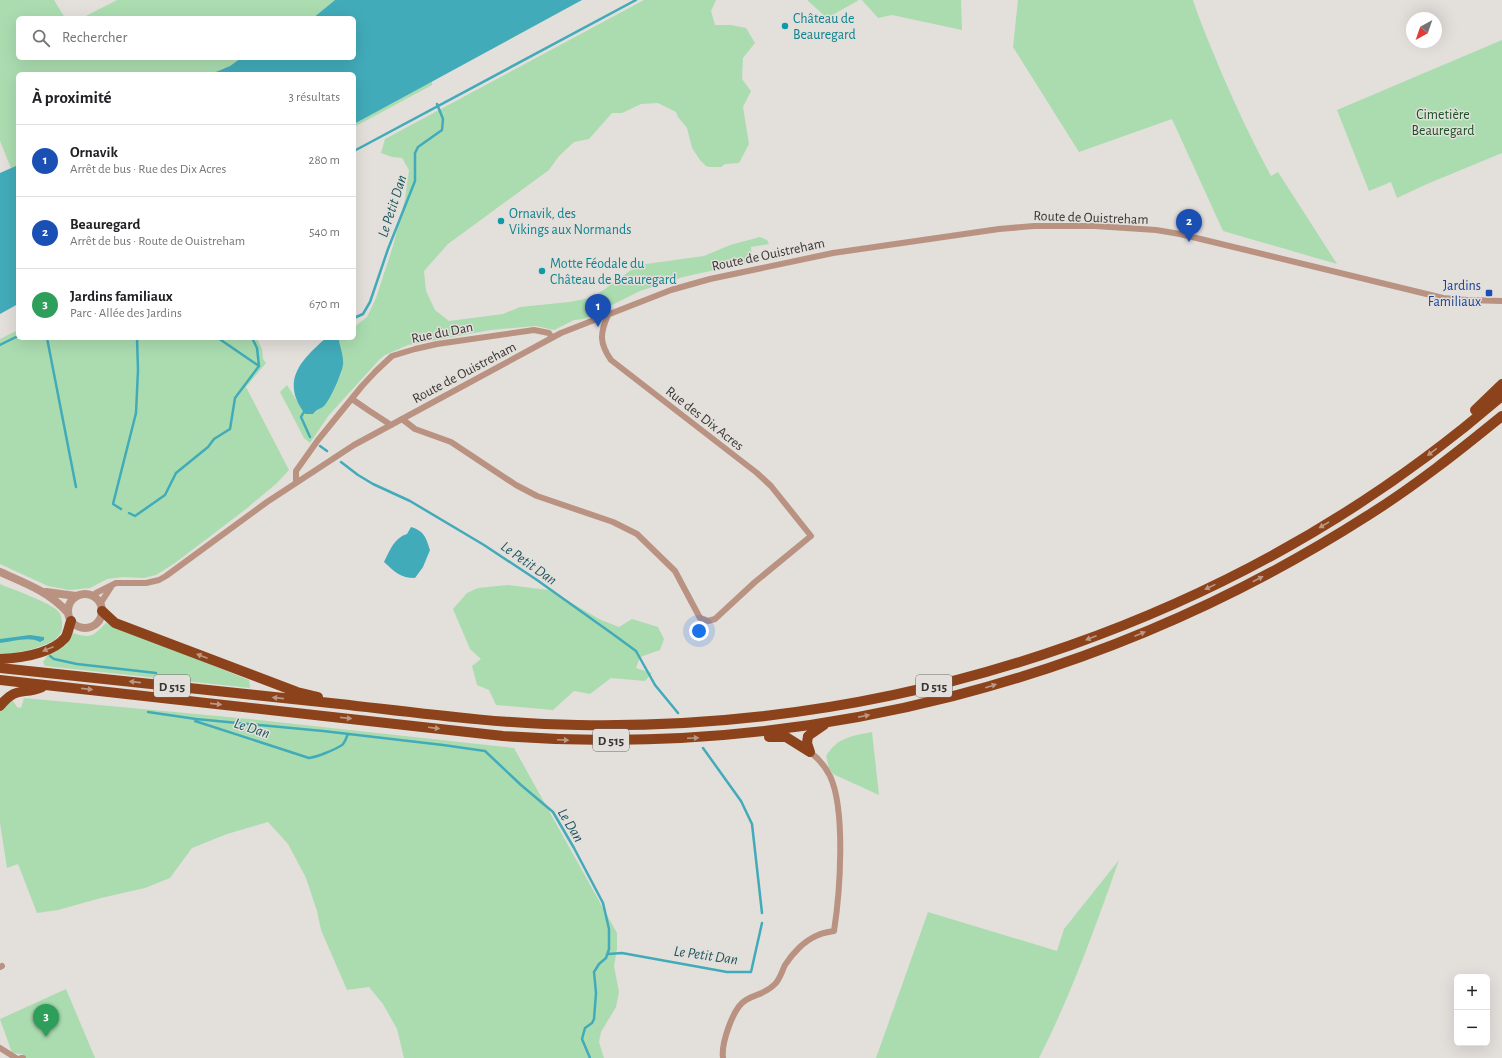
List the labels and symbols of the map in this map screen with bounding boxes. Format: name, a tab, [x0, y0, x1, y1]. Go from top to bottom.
place label: Château de Beauregard	[793, 12, 856, 42]
north arrow	[1406, 12, 1442, 48]
marker: Château de Beauregard	[780, 21, 790, 31]
park label: Cimetière Beauregard	[1412, 108, 1474, 138]
water label: Le Petit Dan	[375, 173, 410, 239]
place label: Ornavik, des Vikings aux Normands	[509, 207, 631, 237]
street label: Route de Ouistreham	[1033, 209, 1149, 227]
pin: 2	[1176, 209, 1202, 242]
marker: Ornavik, des Vikings aux Normands	[496, 216, 506, 226]
street label: Route de Ouistreham	[710, 236, 826, 274]
place label: Motte Féodale du Château de Beauregard	[550, 257, 677, 287]
marker: Motte Féodale du Château de Beauregard	[537, 266, 547, 276]
place label: Jardins Familiaux	[1428, 279, 1481, 309]
marker: Jardins Familiaux	[1484, 288, 1494, 298]
pin: 1	[585, 294, 611, 327]
street label: Rue du Dan	[410, 320, 474, 346]
street label: Route de Ouistreham	[410, 340, 519, 406]
street label: Rue des Dix Acres	[663, 384, 746, 453]
one-way arrow	[1426, 448, 1437, 456]
one-way arrow	[1319, 521, 1329, 529]
water label: Le Petit Dan	[498, 539, 559, 588]
one-way arrow	[1252, 576, 1263, 583]
one-way arrow	[1204, 584, 1216, 590]
your location	[689, 621, 709, 641]
one-way arrow	[1134, 631, 1146, 637]
one-way arrow	[1084, 636, 1096, 642]
one-way arrow	[41, 646, 53, 652]
one-way arrow	[196, 652, 208, 658]
road number: D 515	[154, 675, 190, 697]
road number: D 515	[916, 675, 952, 697]
one-way arrow	[129, 679, 141, 686]
one-way arrow	[985, 683, 997, 689]
one-way arrow	[81, 686, 93, 693]
one-way arrow	[272, 694, 284, 701]
one-way arrow	[210, 701, 222, 707]
one-way arrow	[858, 713, 870, 719]
one-way arrow	[340, 715, 352, 721]
water label: Le Dan	[232, 716, 272, 741]
one-way arrow	[428, 725, 440, 732]
road number: D 515	[593, 729, 629, 751]
one-way arrow	[687, 734, 699, 741]
one-way arrow	[557, 736, 569, 743]
water label: Le Dan	[555, 806, 586, 845]
water label: Le Petit Dan	[673, 944, 739, 967]
pin: 3	[33, 1004, 59, 1037]

